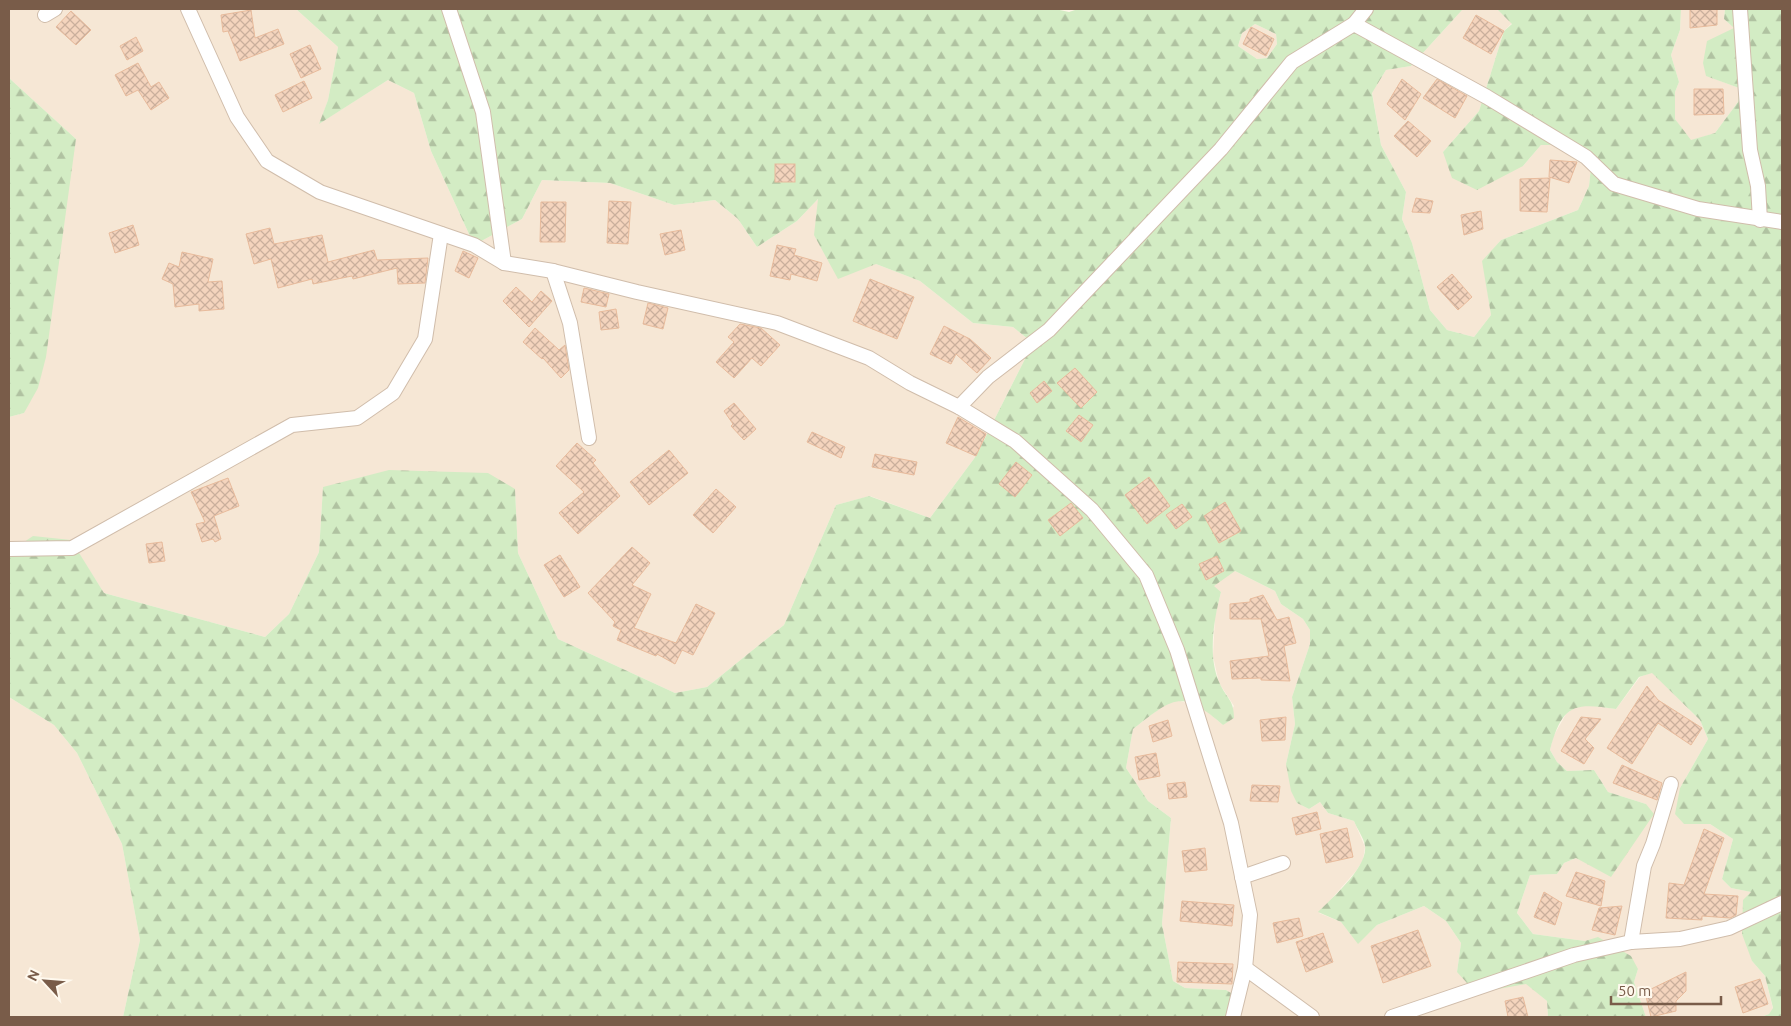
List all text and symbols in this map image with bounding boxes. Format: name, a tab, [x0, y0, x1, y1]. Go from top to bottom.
north arrow	[20, 956, 70, 1006]
text: N	[24, 967, 43, 984]
scale bar	[1611, 974, 1721, 1006]
text: 50 m	[1618, 982, 1651, 999]

